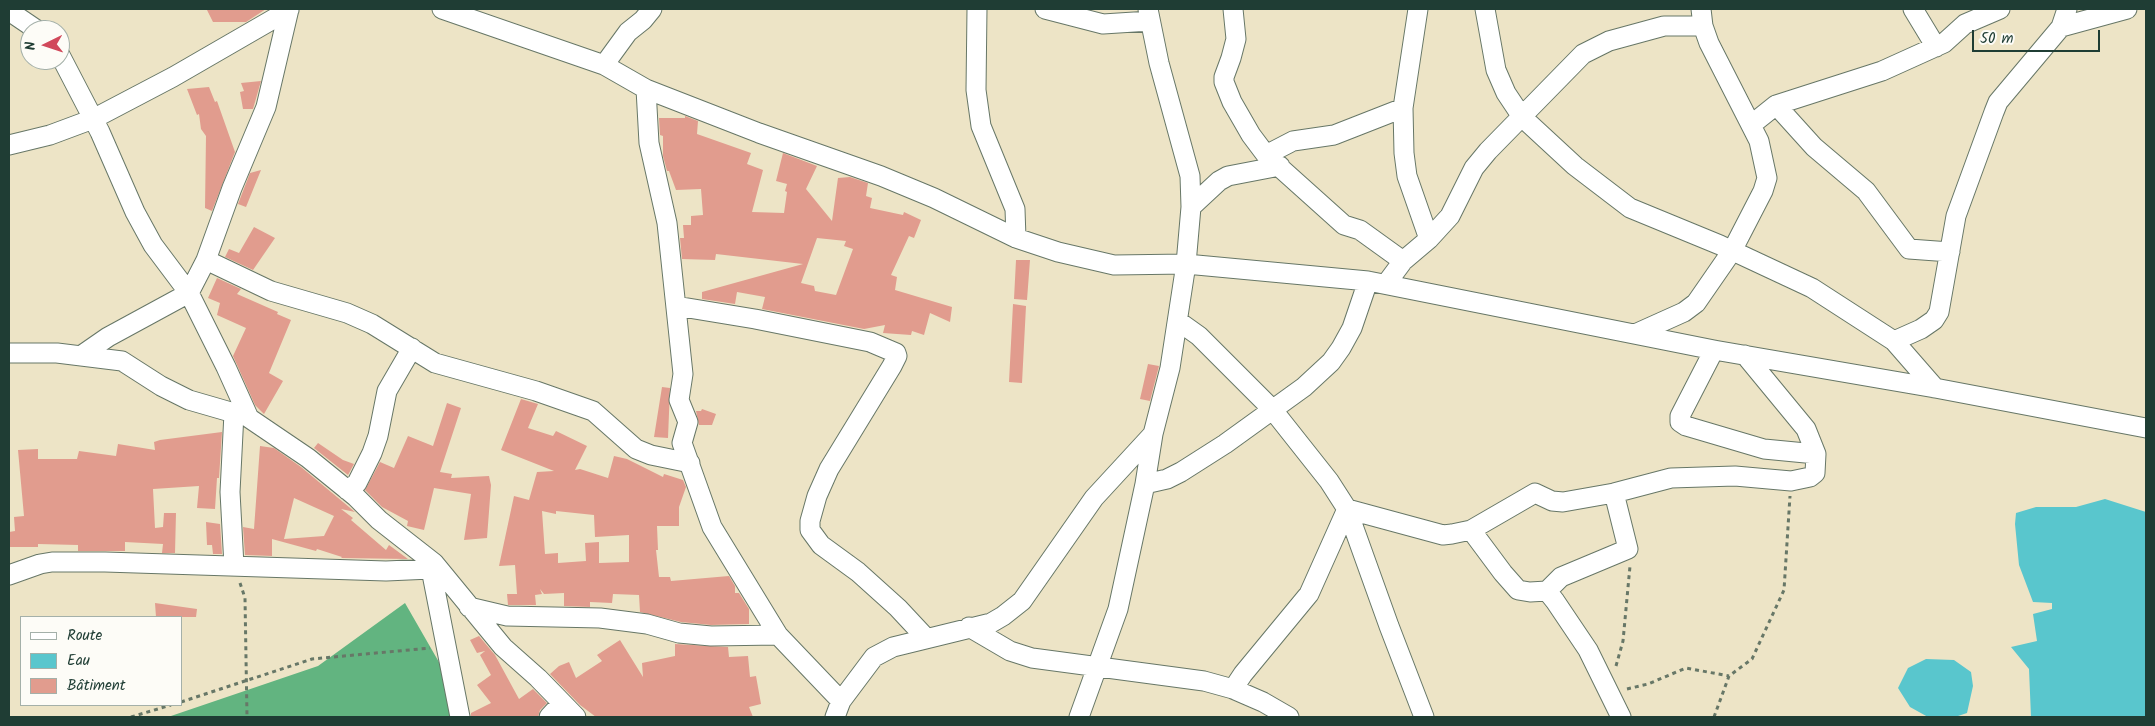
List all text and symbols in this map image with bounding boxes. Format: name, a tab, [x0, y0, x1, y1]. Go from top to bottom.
north arrow	[20, 20, 70, 70]
scale bar	[1975, 20, 2102, 52]
text: 50 m	[1980, 27, 2014, 51]
text: N	[20, 41, 42, 51]
legend	[20, 616, 182, 706]
text: Route	[67, 624, 102, 648]
text: Eau	[67, 649, 90, 673]
text: Bâtiment	[67, 674, 126, 698]

